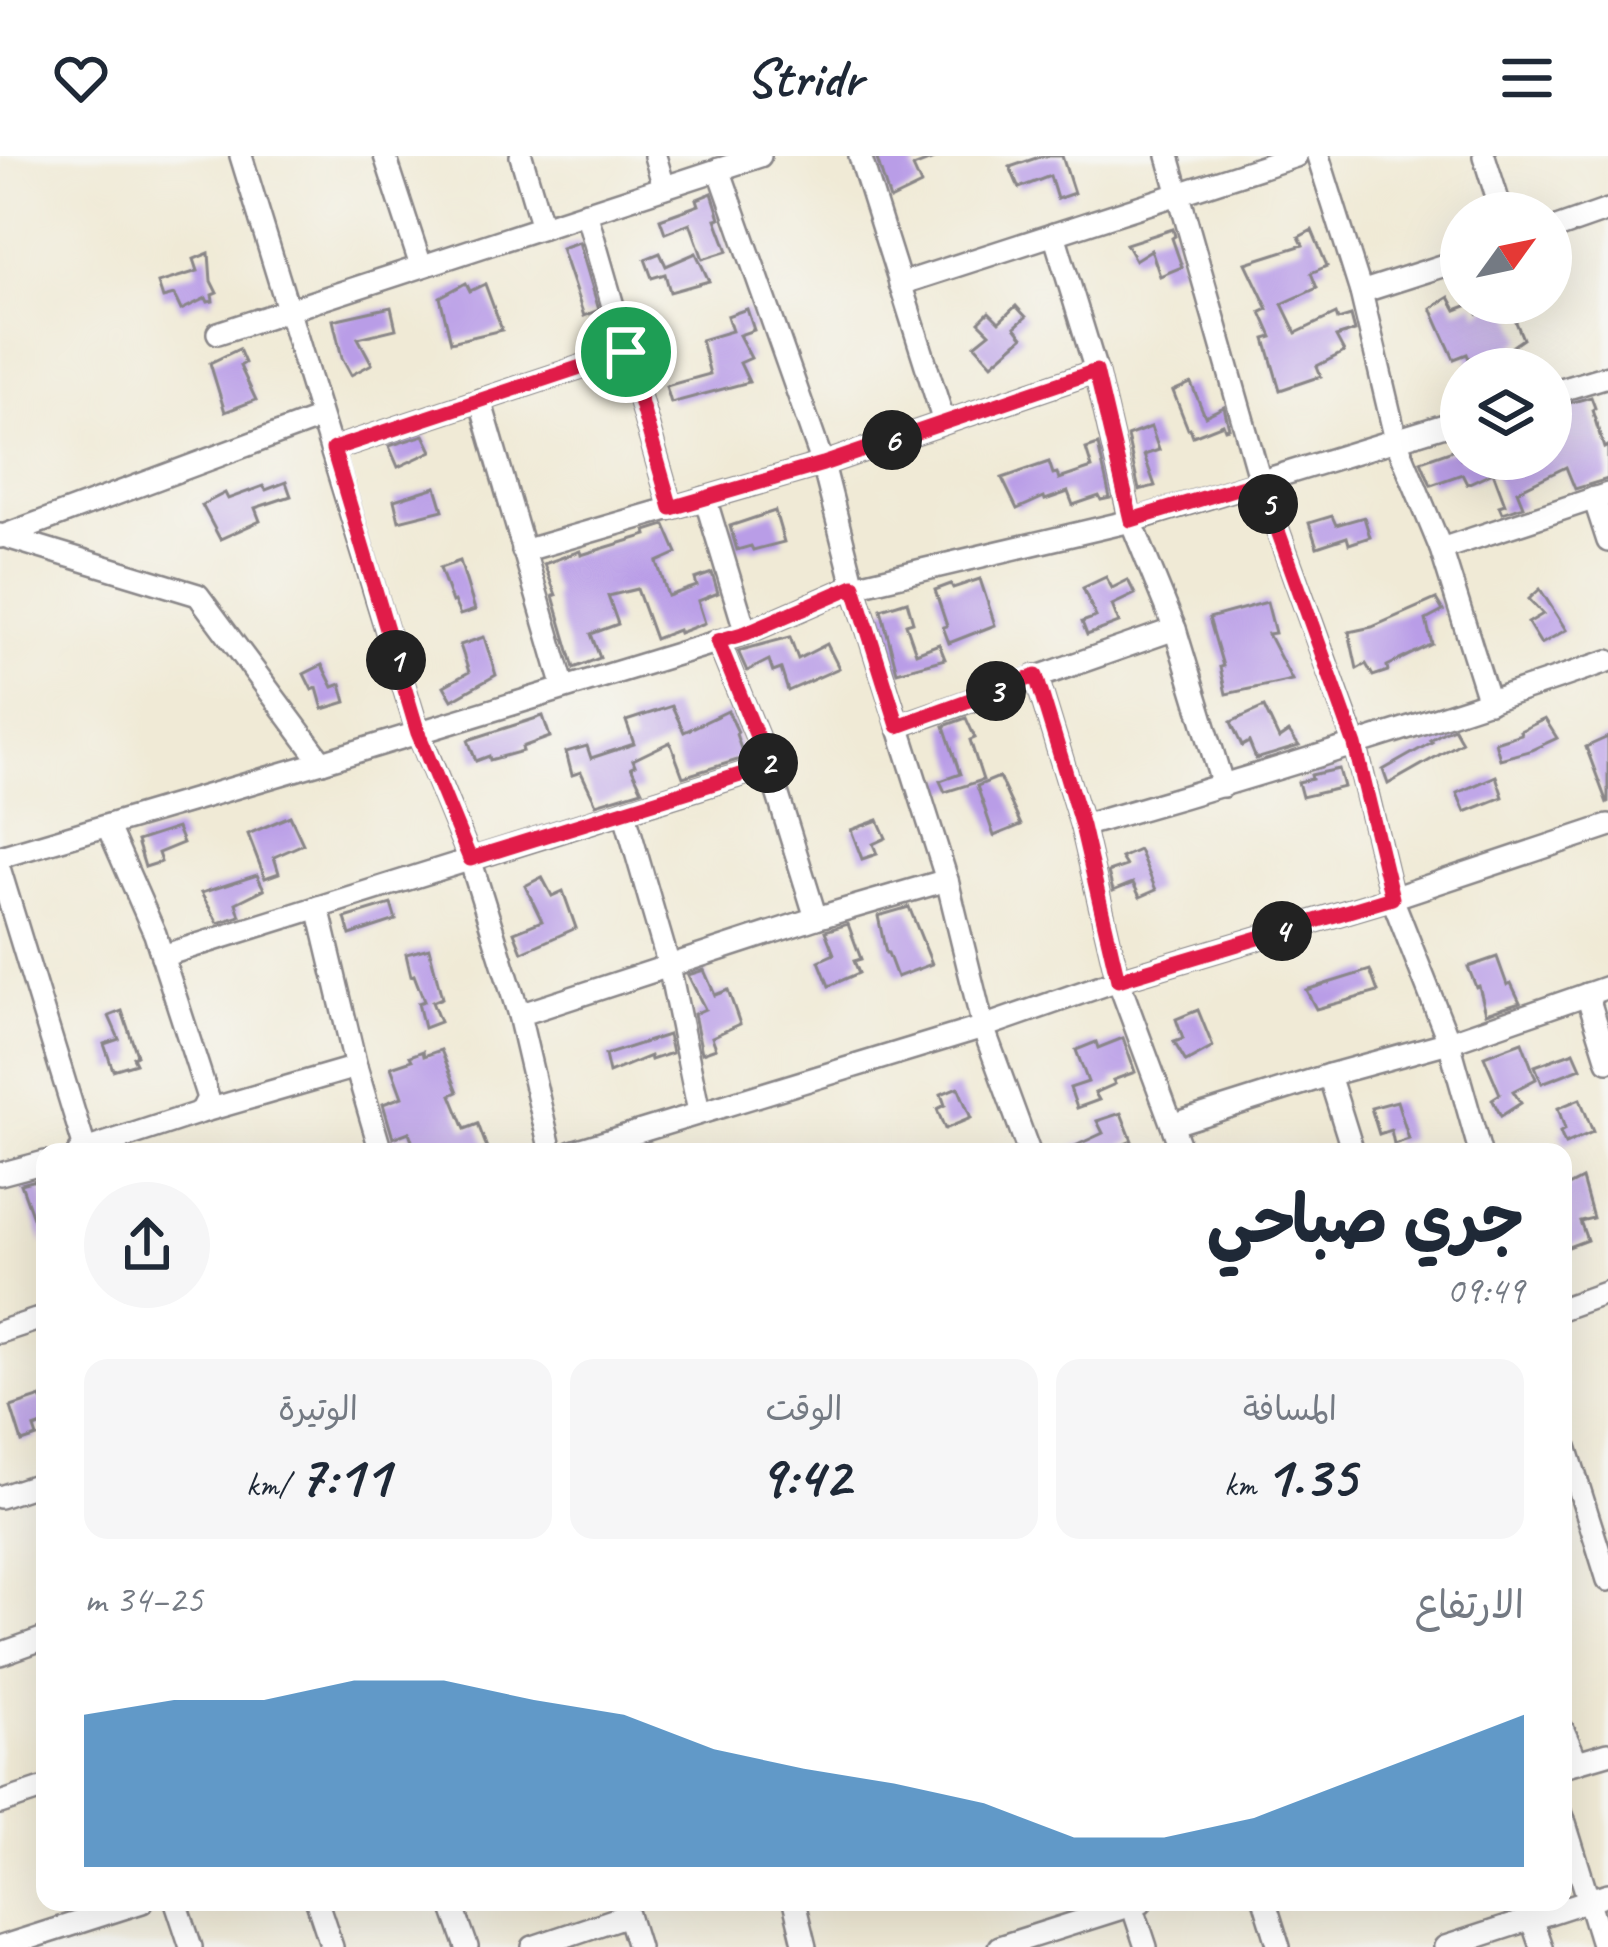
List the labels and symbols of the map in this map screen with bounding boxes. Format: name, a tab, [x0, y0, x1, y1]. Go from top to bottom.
north arrow	[1440, 192, 1572, 324]
pin	[575, 301, 677, 403]
pin: 6	[862, 410, 922, 470]
pin: 5	[1238, 474, 1298, 534]
pin: 1	[366, 630, 426, 690]
pin: 3	[966, 661, 1026, 721]
pin: 2	[738, 733, 798, 793]
pin: 4	[1252, 901, 1312, 961]

